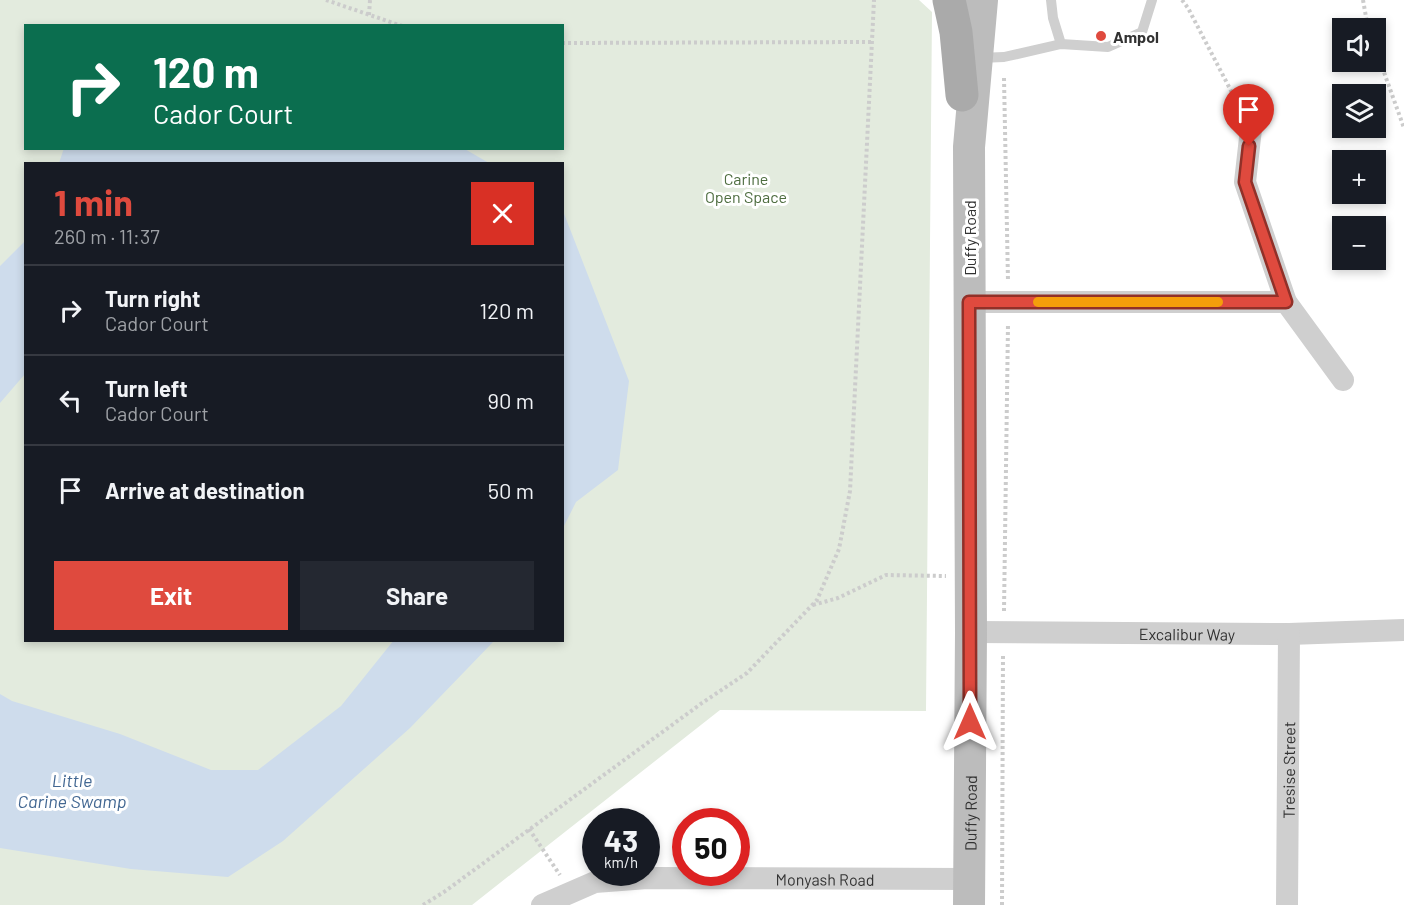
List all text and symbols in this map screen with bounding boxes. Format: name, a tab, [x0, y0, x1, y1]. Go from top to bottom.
map controls	[1332, 18, 1386, 270]
button: sound	[1332, 18, 1386, 72]
place label: Ampol	[1113, 27, 1159, 46]
marker: Ampol	[1094, 29, 1108, 43]
text: 120 m	[153, 46, 259, 96]
icon: right	[54, 48, 132, 126]
pin	[1223, 84, 1274, 146]
button: layers	[1332, 84, 1386, 138]
icon: arrive	[1232, 93, 1265, 126]
text: Cador Court	[153, 97, 293, 129]
button: +	[1332, 150, 1386, 204]
park label: Carine Open Space	[705, 169, 787, 206]
text: 1 min	[54, 180, 133, 223]
button: close	[471, 182, 534, 245]
street label: Duffy Road	[960, 200, 979, 276]
button: −	[1332, 216, 1386, 270]
text: 260 m · 11:37	[54, 224, 160, 248]
text: Turn right	[105, 285, 200, 311]
icon: right	[54, 294, 87, 327]
text: 120 m	[479, 297, 534, 323]
text: Cador Court	[105, 311, 209, 335]
text: Turn left	[105, 375, 188, 401]
icon: left	[54, 384, 87, 417]
text: 90 m	[488, 387, 534, 413]
text: Cador Court	[105, 401, 209, 425]
icon: arrive	[54, 474, 87, 507]
text: Arrive at destination	[105, 477, 304, 503]
text: 50 m	[488, 477, 534, 503]
button: Exit	[54, 561, 288, 630]
button: Share	[300, 561, 534, 630]
street label: Excalibur Way	[1139, 624, 1236, 643]
position arrow	[938, 690, 1002, 754]
street label: Tresise Street	[1278, 721, 1298, 819]
water label: Little Carine Swamp	[18, 769, 126, 812]
street label: Duffy Road	[960, 775, 979, 851]
speed limit sign: 50	[672, 808, 750, 886]
text: 43	[604, 822, 638, 858]
text: km/h	[604, 853, 638, 871]
street label: Monyash Road	[776, 869, 875, 888]

